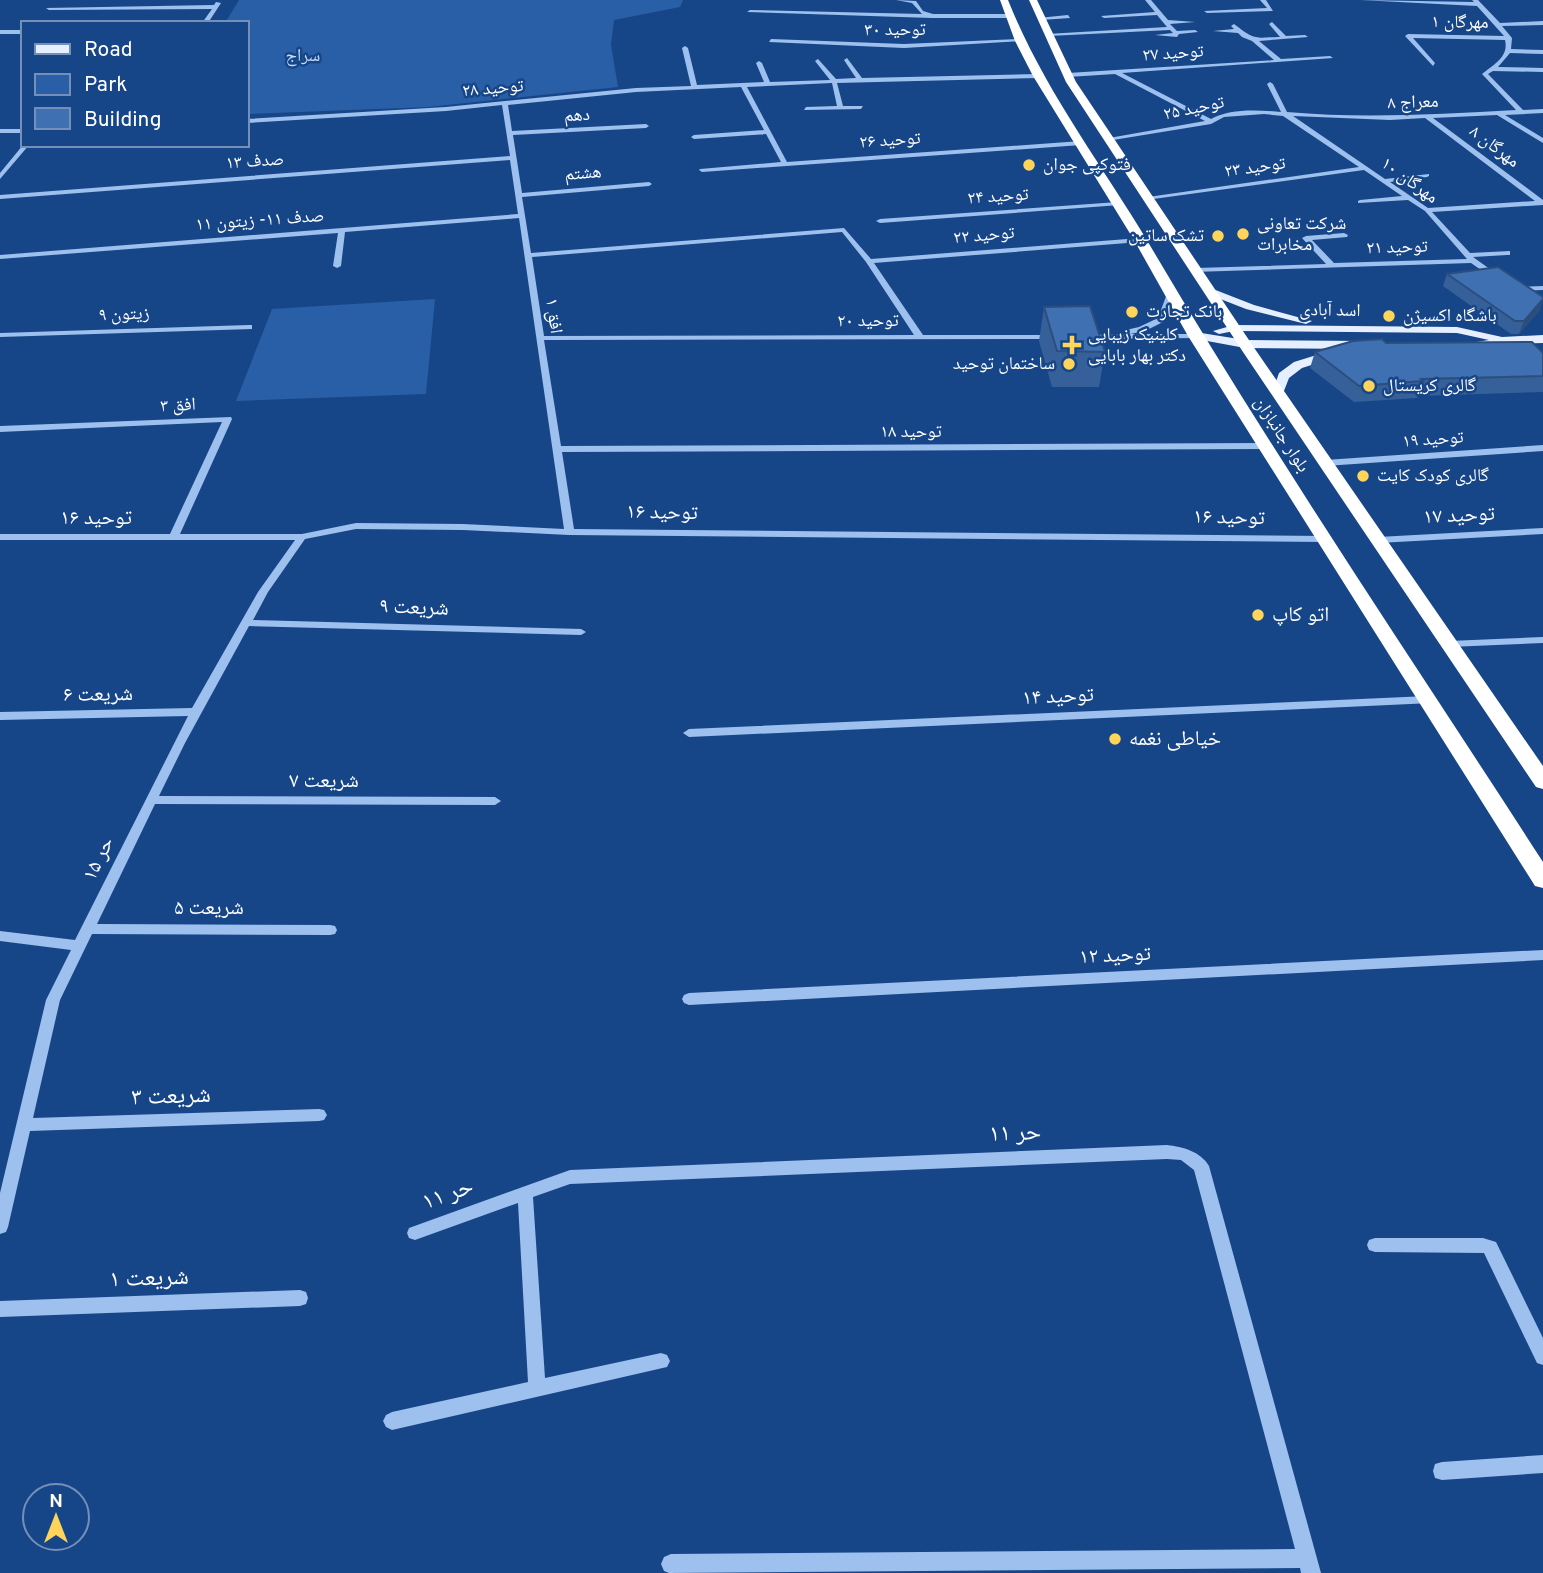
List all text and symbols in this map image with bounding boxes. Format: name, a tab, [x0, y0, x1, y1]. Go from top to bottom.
street label: مهرگان ۱	[1431, 11, 1489, 35]
street label: توحید ۳۰	[864, 19, 926, 42]
legend	[21, 21, 248, 147]
text: Road	[84, 37, 133, 64]
street label: توحید ۲۷	[1142, 40, 1204, 68]
park label: سراج	[286, 45, 320, 68]
text: Park	[84, 72, 127, 99]
street label: توحید ۲۸	[461, 75, 525, 103]
street label: توحید ۲۵	[1162, 91, 1226, 127]
street label: معراج ۸	[1387, 91, 1439, 115]
street label: دهم	[563, 104, 591, 128]
text: Building	[84, 107, 162, 134]
street label: مهرگان ۸	[1464, 121, 1524, 173]
street label: توحید ۲۶	[859, 127, 921, 155]
street label: صدف ۱۳	[225, 148, 285, 176]
street label: توحید ۲۳	[1223, 152, 1287, 184]
street label: مهرگان ۱۰	[1376, 153, 1442, 209]
place label: فتوکپی جوان	[1043, 154, 1131, 177]
marker: فتوکپی جوان	[1021, 157, 1037, 173]
street label: هشتم	[564, 161, 602, 187]
street label: توحید ۲۴	[967, 183, 1029, 211]
street label: صدف ۱۱- زیتون ۱۱	[195, 205, 325, 237]
place label: شرکت تعاونی مخابرات	[1257, 213, 1346, 257]
street label: توحید ۲۲	[952, 222, 1016, 250]
place label: تشک ساتین	[1128, 225, 1204, 248]
marker: شرکت تعاونی مخابرات	[1235, 226, 1251, 242]
marker: تشک ساتین	[1210, 228, 1226, 244]
street label: توحید ۲۱	[1366, 235, 1428, 261]
street label: افق ۱	[539, 297, 567, 335]
street label: اسد آبادی	[1299, 299, 1361, 323]
place label: بانک تجارت	[1146, 301, 1222, 324]
street label: زیتون ۹	[98, 303, 150, 327]
marker: بانک تجارت	[1124, 304, 1140, 320]
place label: باشگاه اکسیژن	[1403, 305, 1497, 328]
marker: باشگاه اکسیژن	[1381, 308, 1397, 324]
street label: توحید ۲۰	[837, 310, 899, 333]
place label: کلینیک زیبایی دکتر بهار بابایی	[1088, 324, 1186, 368]
marker: کلینیک زیبایی دکتر بهار بابایی	[1062, 335, 1082, 355]
place label: ساختمان توحید	[953, 353, 1055, 376]
marker: ساختمان توحید	[1061, 356, 1077, 372]
place label: گالری کریستال	[1383, 375, 1477, 398]
marker: گالری کریستال	[1361, 378, 1377, 394]
street label: بلوار جانبازان	[1248, 393, 1314, 477]
street label: افق ۳	[160, 394, 196, 418]
street label: توحید ۱۸	[880, 421, 942, 444]
street label: توحید ۱۹	[1402, 426, 1464, 454]
place label: گالری کودک کایت	[1377, 465, 1489, 488]
marker: گالری کودک کایت	[1355, 468, 1371, 484]
street label: توحید ۱۶	[626, 499, 698, 527]
street label: توحید ۱۷	[1422, 501, 1496, 531]
street label: توحید ۱۶	[1193, 504, 1265, 532]
street label: توحید ۱۶	[60, 505, 132, 532]
street label: شریعت ۹	[379, 593, 449, 623]
place label: اتو کاپ	[1272, 602, 1329, 629]
marker: اتو کاپ	[1250, 607, 1266, 623]
street label: شریعت ۶	[63, 681, 133, 709]
street label: توحید ۱۴	[1021, 682, 1095, 712]
place label: خیاطی نغمه	[1129, 726, 1221, 753]
marker: خیاطی نغمه	[1107, 731, 1123, 747]
street label: شریعت ۷	[289, 768, 359, 795]
street label: حر ۱۵	[77, 833, 121, 885]
street label: شریعت ۵	[174, 895, 244, 922]
street label: توحید ۱۲	[1078, 941, 1152, 971]
street label: شریعت ۳	[131, 1081, 211, 1113]
street label: حر ۱۱	[988, 1118, 1042, 1150]
street label: حر ۱۱	[418, 1172, 478, 1218]
street label: شریعت ۱	[109, 1263, 189, 1295]
north arrow	[21, 1482, 91, 1552]
text: N	[49, 1490, 63, 1514]

